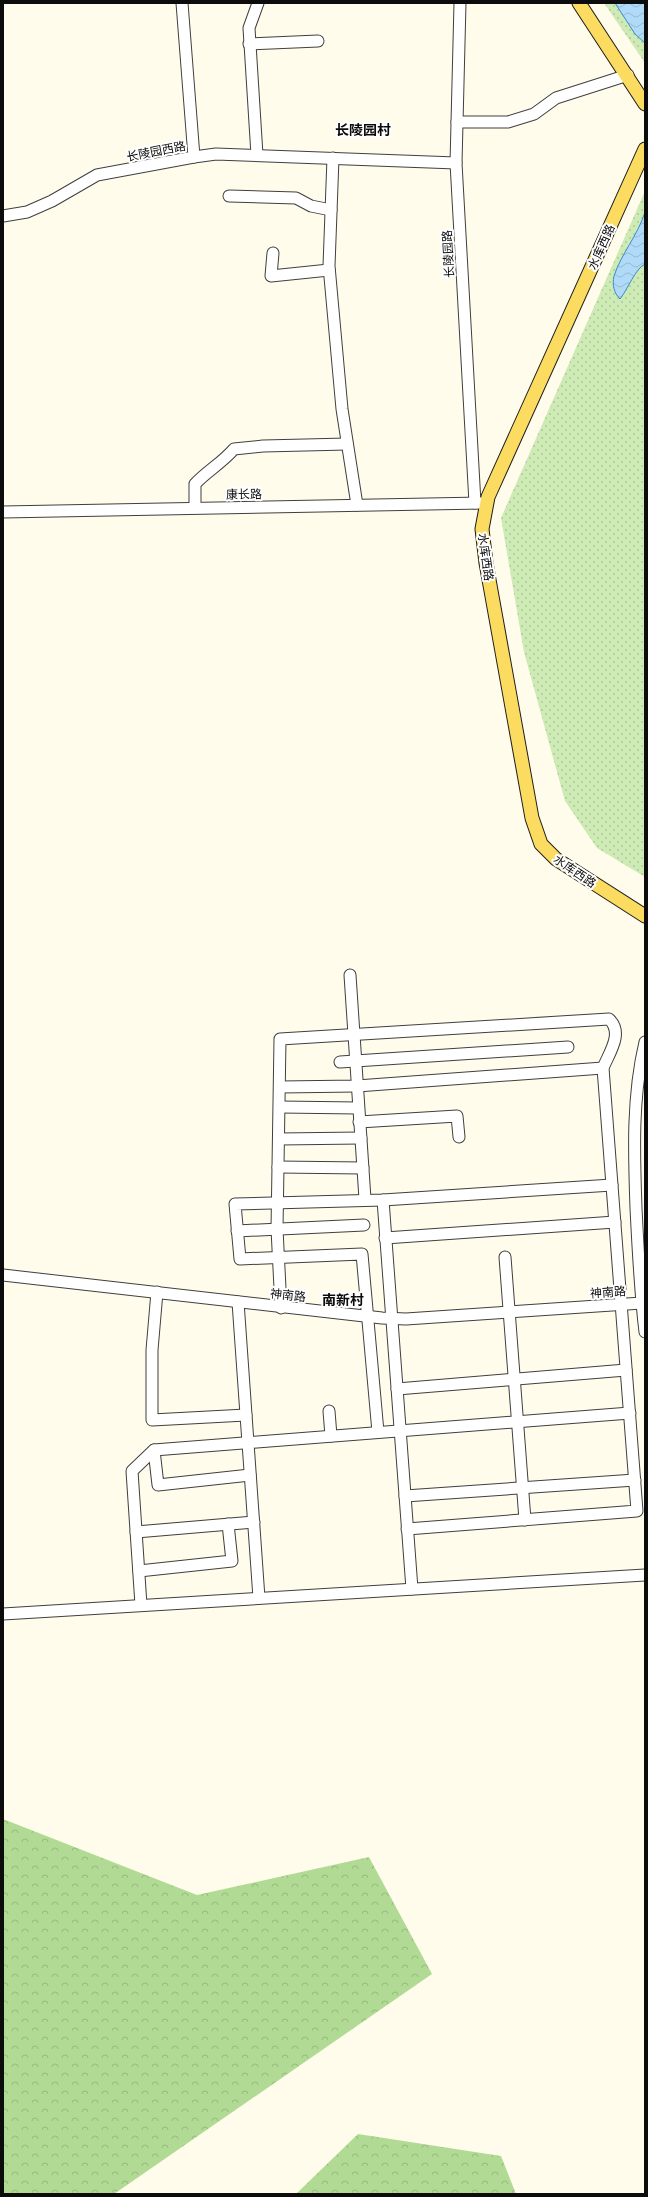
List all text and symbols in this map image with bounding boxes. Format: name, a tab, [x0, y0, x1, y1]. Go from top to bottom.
district label: 长陵园村	[335, 120, 391, 139]
street label: 长陵园西路	[125, 137, 187, 165]
street label: 水库西路	[583, 222, 619, 272]
street label: 长陵园路	[438, 230, 458, 278]
street label: 康长路	[226, 485, 262, 503]
street label: 水库西路	[474, 532, 498, 582]
street label: 水库西路	[550, 851, 600, 891]
street label: 神南路	[589, 1282, 627, 1302]
street label: 神南路	[269, 1285, 307, 1305]
district label: 南新村	[322, 1290, 364, 1309]

